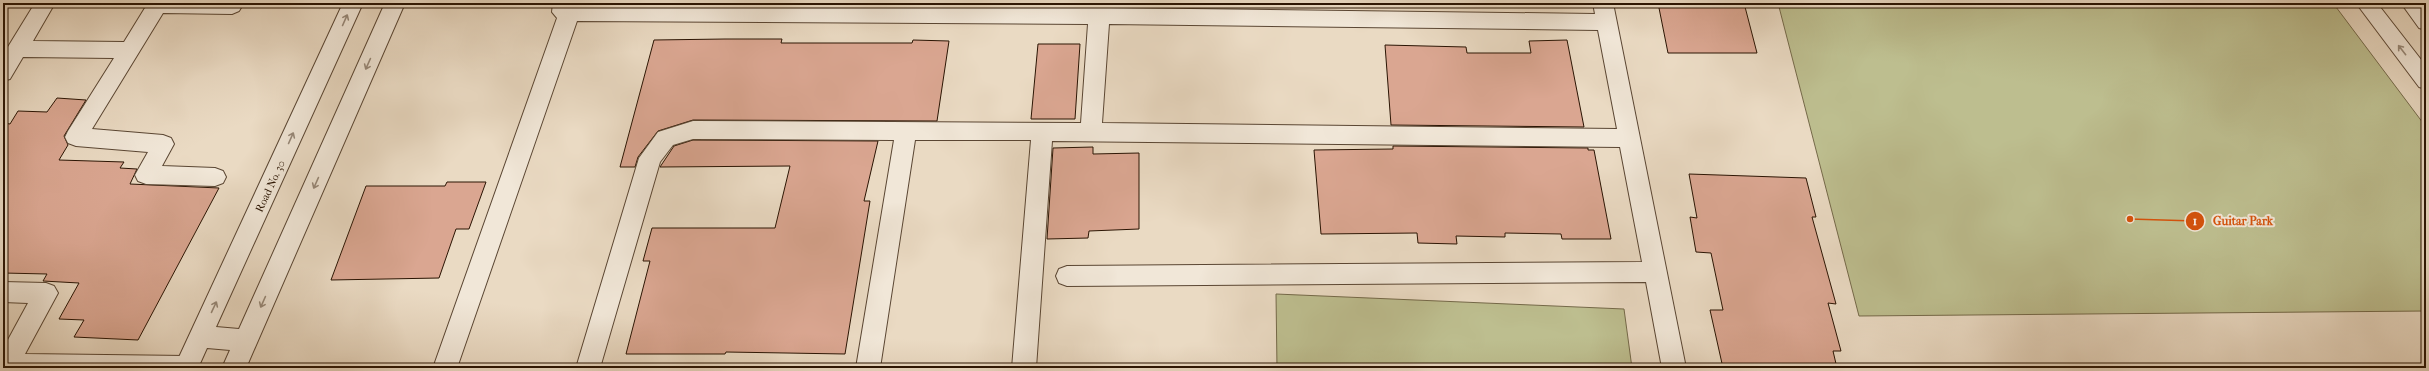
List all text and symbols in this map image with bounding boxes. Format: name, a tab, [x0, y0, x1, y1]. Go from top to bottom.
one-way arrow	[342, 14, 349, 26]
one-way arrow	[2398, 45, 2406, 56]
one-way arrow	[364, 58, 371, 70]
one-way arrow	[288, 132, 295, 144]
street label: Road No. 30	[253, 158, 288, 214]
one-way arrow	[311, 177, 319, 189]
callout: Guitar Park	[2185, 209, 2281, 233]
text: 1	[2193, 214, 2197, 228]
text: Guitar Park	[2213, 214, 2274, 228]
one-way arrow	[259, 296, 266, 308]
one-way arrow	[211, 301, 218, 313]

